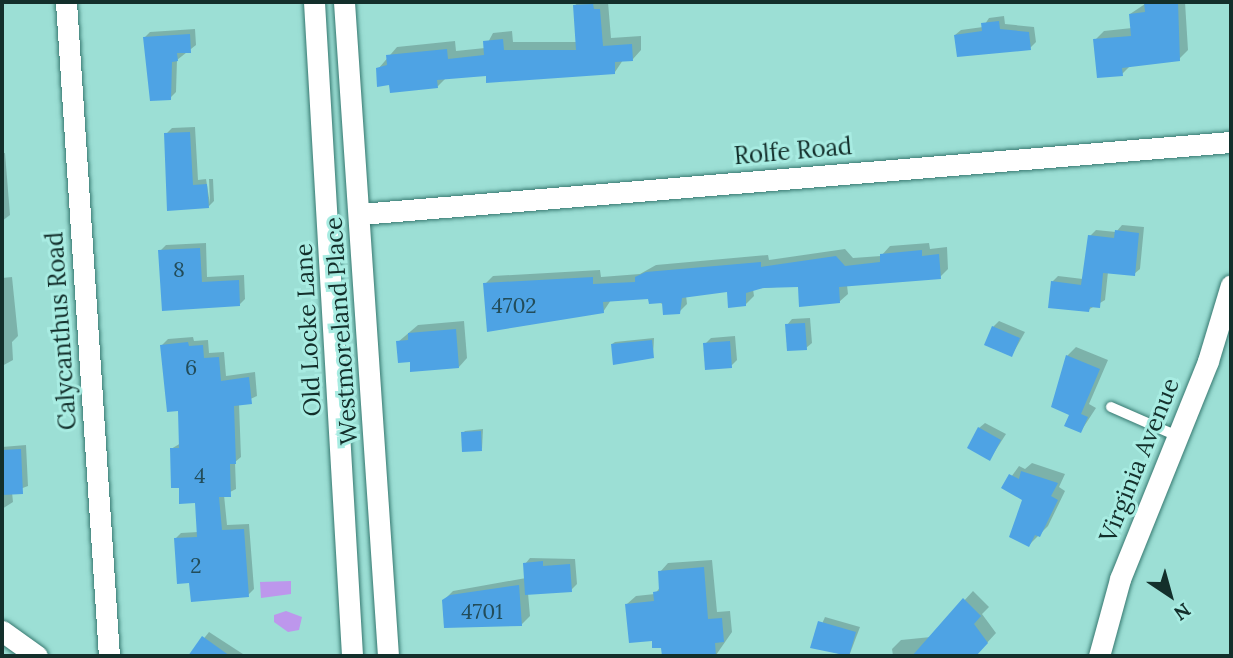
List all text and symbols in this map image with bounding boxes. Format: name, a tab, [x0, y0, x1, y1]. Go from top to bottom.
street label: Rolfe Road	[733, 131, 853, 171]
street label: Westmoreland Place	[319, 216, 363, 446]
street label: Calycanthus Road	[40, 231, 82, 431]
street label: Old Locke Lane	[289, 243, 327, 417]
house number: 8	[173, 257, 185, 283]
house number: 4702	[491, 293, 537, 319]
house number: 6	[185, 355, 197, 381]
street label: Virginia Avenue	[1093, 374, 1185, 546]
house number: 4	[194, 463, 206, 489]
house number: 2	[190, 553, 202, 579]
north arrow	[1135, 560, 1205, 630]
text: N	[1169, 598, 1195, 626]
house number: 4701	[461, 599, 503, 625]

